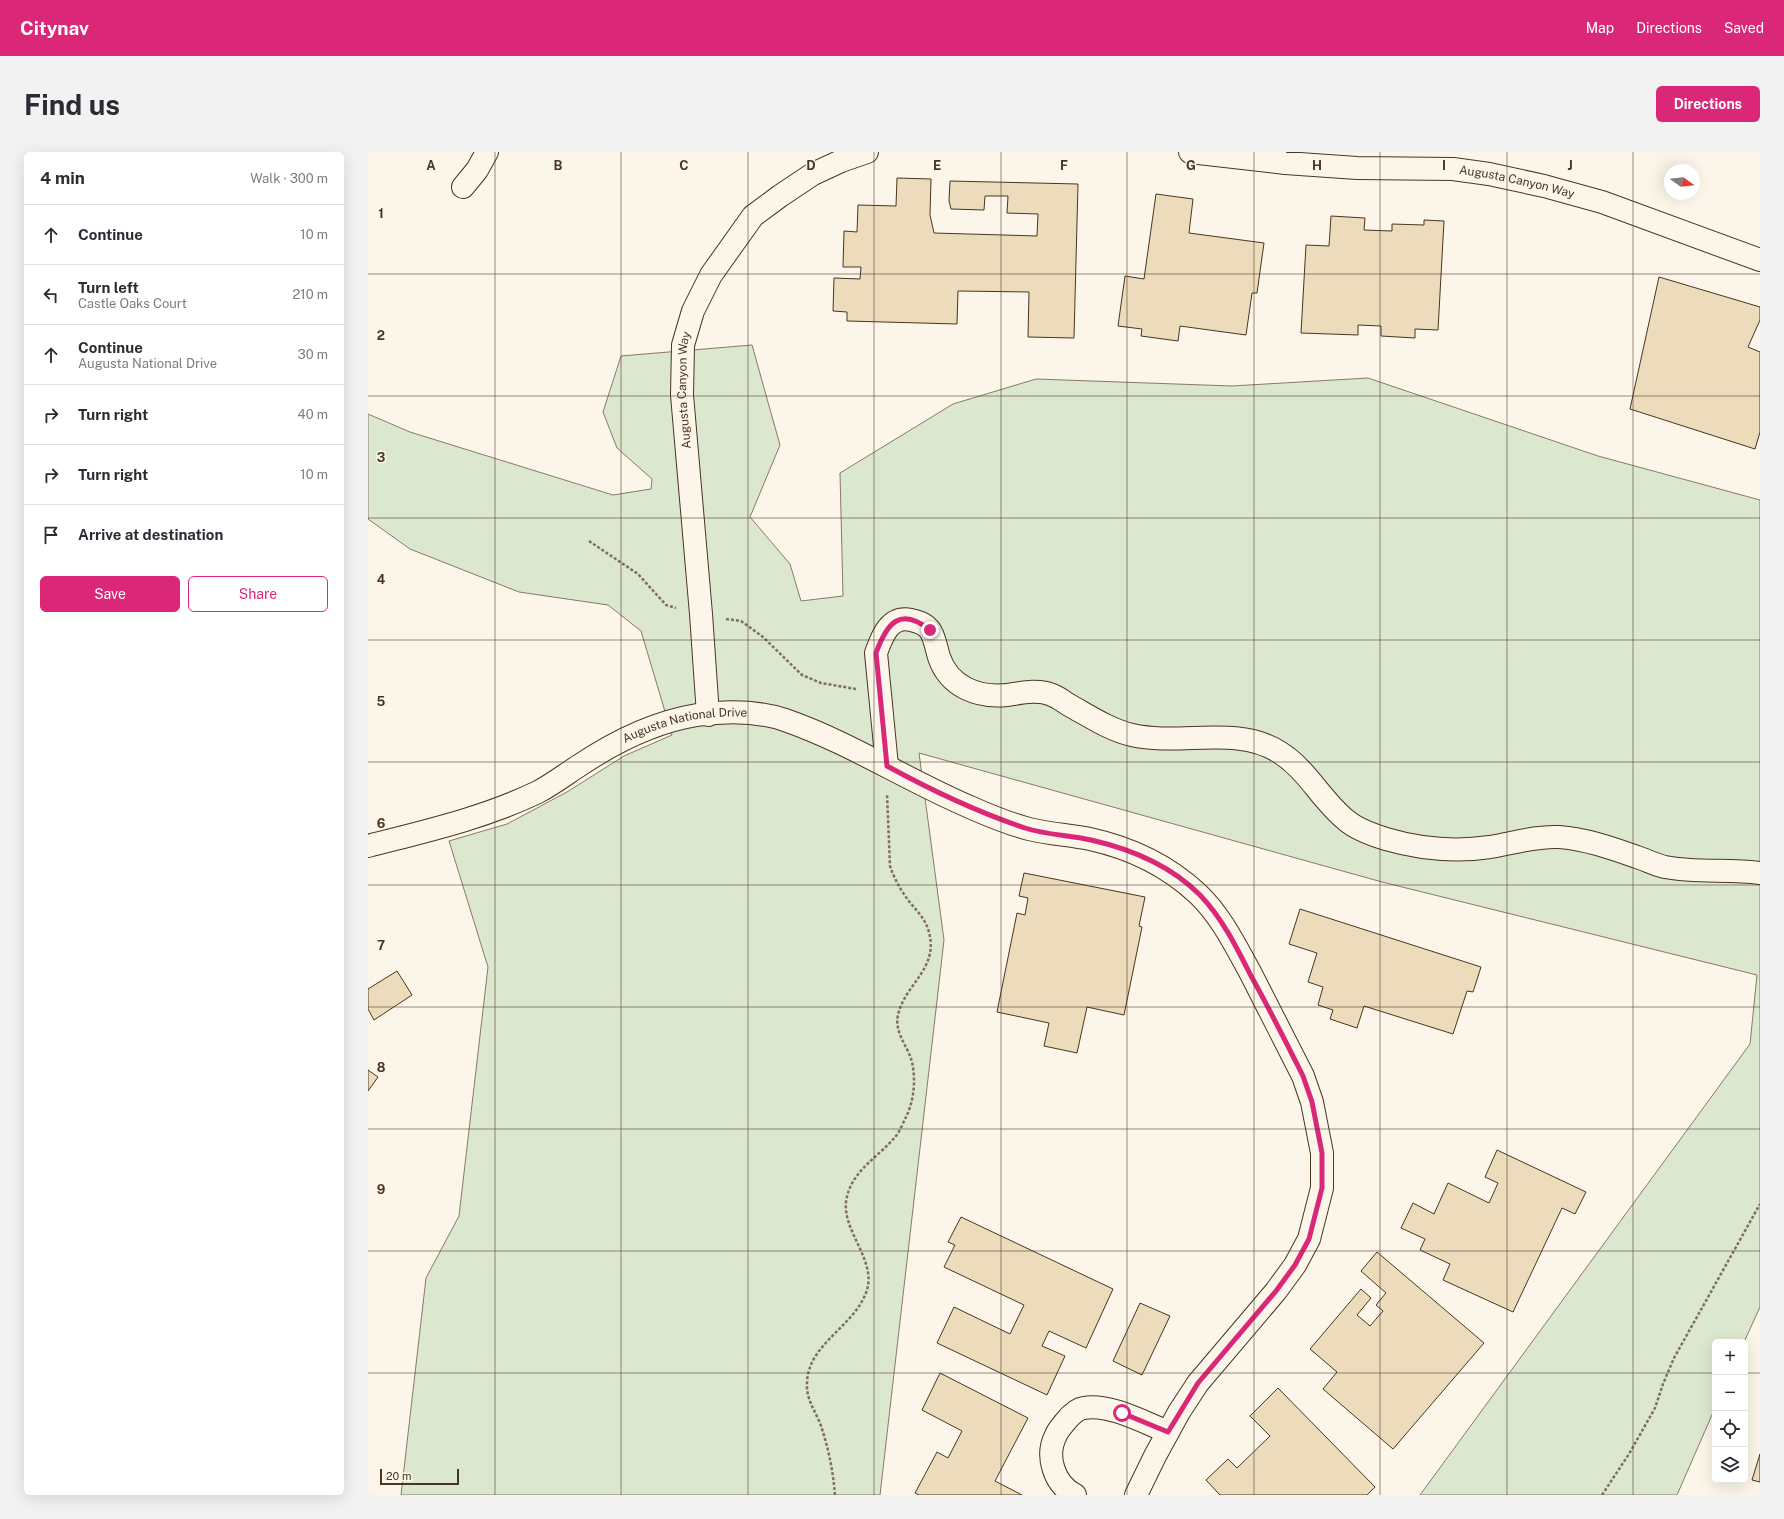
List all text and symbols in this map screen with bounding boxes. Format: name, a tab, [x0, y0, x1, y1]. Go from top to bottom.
text: Citynav	[20, 17, 89, 39]
text: Map	[1586, 20, 1614, 36]
text: Directions	[1636, 20, 1702, 36]
text: Saved	[1724, 20, 1764, 36]
button: Directions	[1656, 86, 1760, 122]
text: Find us	[24, 88, 120, 121]
text: A	[426, 158, 436, 173]
text: B	[554, 158, 563, 173]
text: C	[679, 158, 689, 173]
text: D	[806, 158, 816, 173]
text: E	[933, 158, 941, 173]
text: F	[1060, 158, 1068, 173]
text: G	[1186, 158, 1196, 173]
text: H	[1312, 158, 1322, 173]
text: I	[1442, 158, 1446, 173]
text: J	[1567, 158, 1573, 173]
street label: Augusta Canyon Way	[1458, 163, 1577, 201]
north arrow	[1664, 164, 1700, 200]
text: 4 min	[40, 168, 85, 188]
text: Walk · 300 m	[250, 171, 328, 186]
text: 1	[378, 206, 384, 221]
icon: ahead	[40, 224, 62, 246]
text: Continue	[78, 226, 143, 243]
text: 10 m	[300, 227, 328, 242]
text: Turn left	[78, 279, 139, 296]
icon: left	[40, 284, 62, 306]
text: 210 m	[293, 287, 328, 302]
text: Castle Oaks Court	[78, 296, 187, 311]
text: 2	[377, 328, 385, 343]
street label: Augusta Canyon Way	[675, 329, 694, 449]
text: Continue	[78, 339, 143, 356]
icon: ahead	[40, 344, 62, 366]
text: 30 m	[298, 347, 328, 362]
text: Augusta National Drive	[78, 356, 217, 371]
icon: right	[40, 404, 62, 426]
text: Turn right	[78, 406, 148, 423]
text: 40 m	[297, 407, 328, 422]
text: 3	[377, 450, 386, 465]
icon: right	[40, 464, 62, 486]
text: Turn right	[78, 466, 148, 483]
text: 10 m	[300, 467, 328, 482]
icon: arrive	[40, 524, 62, 546]
text: Arrive at destination	[78, 526, 223, 543]
text: 4	[377, 572, 386, 587]
button: Save	[40, 576, 180, 612]
button: Share	[188, 576, 328, 612]
route end	[921, 621, 939, 639]
text: 5	[377, 694, 386, 709]
street label: Augusta National Drive	[620, 705, 748, 746]
text: 6	[377, 816, 386, 831]
text: 7	[377, 938, 385, 953]
text: 8	[377, 1060, 386, 1075]
text: 9	[377, 1182, 385, 1197]
map controls	[1712, 1339, 1748, 1483]
button: +	[1712, 1339, 1748, 1375]
button: −	[1712, 1375, 1748, 1411]
route start	[1113, 1404, 1131, 1422]
button: locate	[1712, 1411, 1748, 1447]
button: layers	[1712, 1447, 1748, 1483]
scale bar	[380, 1467, 459, 1486]
text: 20 m	[386, 1470, 411, 1482]

